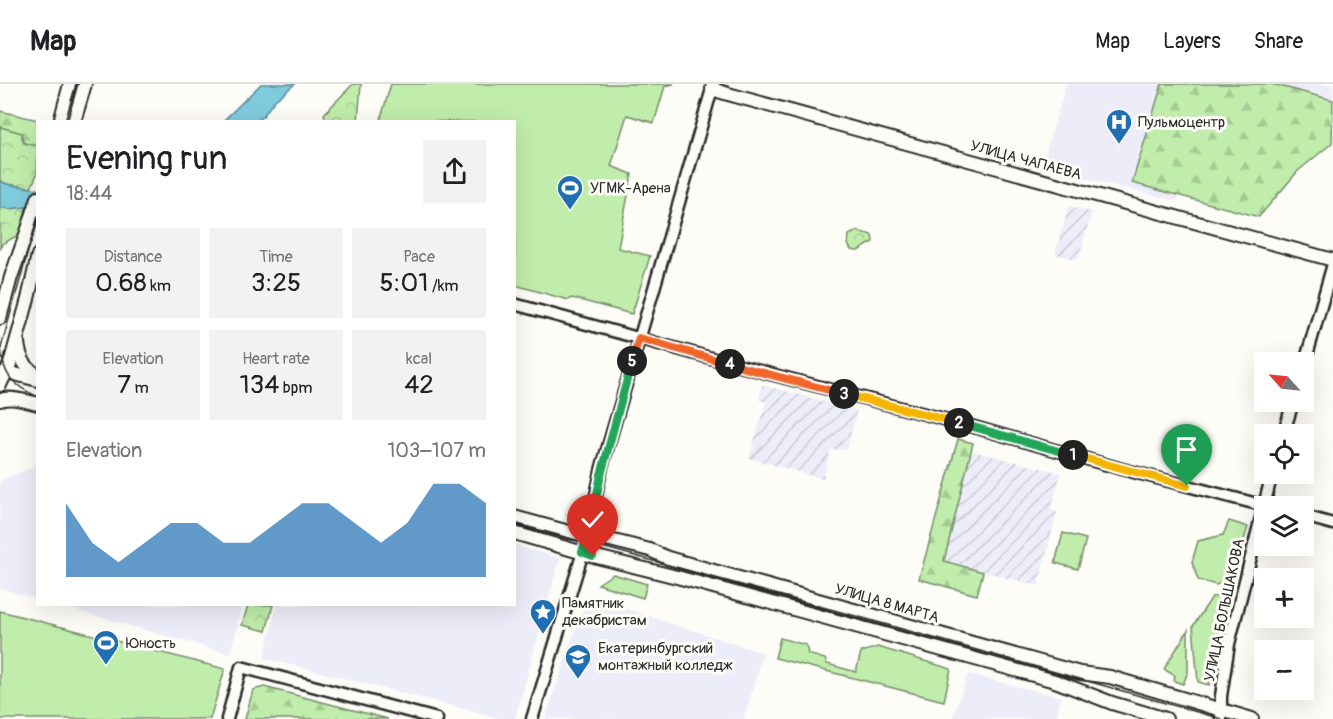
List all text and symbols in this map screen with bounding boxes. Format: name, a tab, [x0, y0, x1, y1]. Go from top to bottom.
text: Map	[30, 24, 76, 59]
text: Map	[1095, 28, 1130, 55]
text: Layers	[1163, 28, 1221, 55]
text: Share	[1254, 28, 1303, 55]
hospital icon: Пульмоцентр	[1104, 107, 1134, 145]
place label: Пульмоцентр	[1138, 113, 1225, 132]
street label: УЛИЦА ЧАПАЕВА	[968, 137, 1084, 184]
text: Evening run	[66, 138, 227, 179]
button: share	[423, 140, 486, 203]
sports icon: УГМК-Арена	[555, 173, 585, 211]
place label: УГМК-Арена	[590, 179, 671, 198]
text: 18:44	[66, 181, 112, 206]
text: Distance	[104, 247, 162, 267]
text: Time	[259, 247, 293, 267]
text: Pace	[403, 247, 435, 267]
text: 0.68	[95, 267, 147, 299]
text: 3:25	[251, 267, 301, 299]
text: 5:01	[379, 267, 428, 299]
text: km	[147, 276, 171, 296]
text: /km	[428, 276, 459, 296]
pin: 5	[617, 346, 647, 376]
text: Elevation	[103, 349, 163, 369]
text: Heart rate	[242, 349, 310, 369]
text: kcal	[406, 349, 432, 369]
pin: 4	[715, 349, 745, 379]
text: 5	[628, 351, 636, 371]
north arrow	[1254, 352, 1314, 412]
map controls	[1254, 352, 1314, 700]
text: 4	[725, 354, 735, 374]
text: 7	[117, 369, 131, 401]
text: 134	[240, 369, 279, 401]
text: 42	[404, 369, 434, 401]
text: m	[131, 378, 149, 398]
text: bpm	[279, 378, 312, 398]
pin: 3	[829, 379, 859, 409]
text: 3	[840, 384, 848, 404]
pin: 2	[944, 408, 974, 438]
text: 2	[955, 413, 963, 433]
pin	[1161, 424, 1212, 486]
button: locate	[1254, 424, 1314, 484]
icon: arrive	[1170, 433, 1203, 466]
text: Elevation	[66, 438, 142, 463]
text: 103–107 m	[387, 438, 486, 463]
pin: 1	[1058, 440, 1088, 470]
text: 1	[1070, 445, 1076, 465]
pin	[567, 494, 618, 556]
button: layers	[1254, 496, 1314, 556]
icon: check	[576, 503, 609, 536]
street label: УЛИЦА БОЛЬШАКОВА	[1200, 537, 1249, 683]
button: +	[1254, 568, 1314, 628]
street label: УЛИЦА 8 МАРТА	[833, 580, 941, 628]
place label: Памятник декабристам	[562, 594, 647, 630]
place icon: Памятник декабристам	[528, 597, 558, 635]
sports icon: Юность	[91, 628, 121, 666]
place label: Юность	[126, 634, 176, 653]
place label: Екатеринбургский монтажный колледж	[598, 639, 733, 675]
button: −	[1254, 640, 1314, 700]
school or university icon: Екатеринбургский монтажный колледж	[563, 642, 593, 680]

